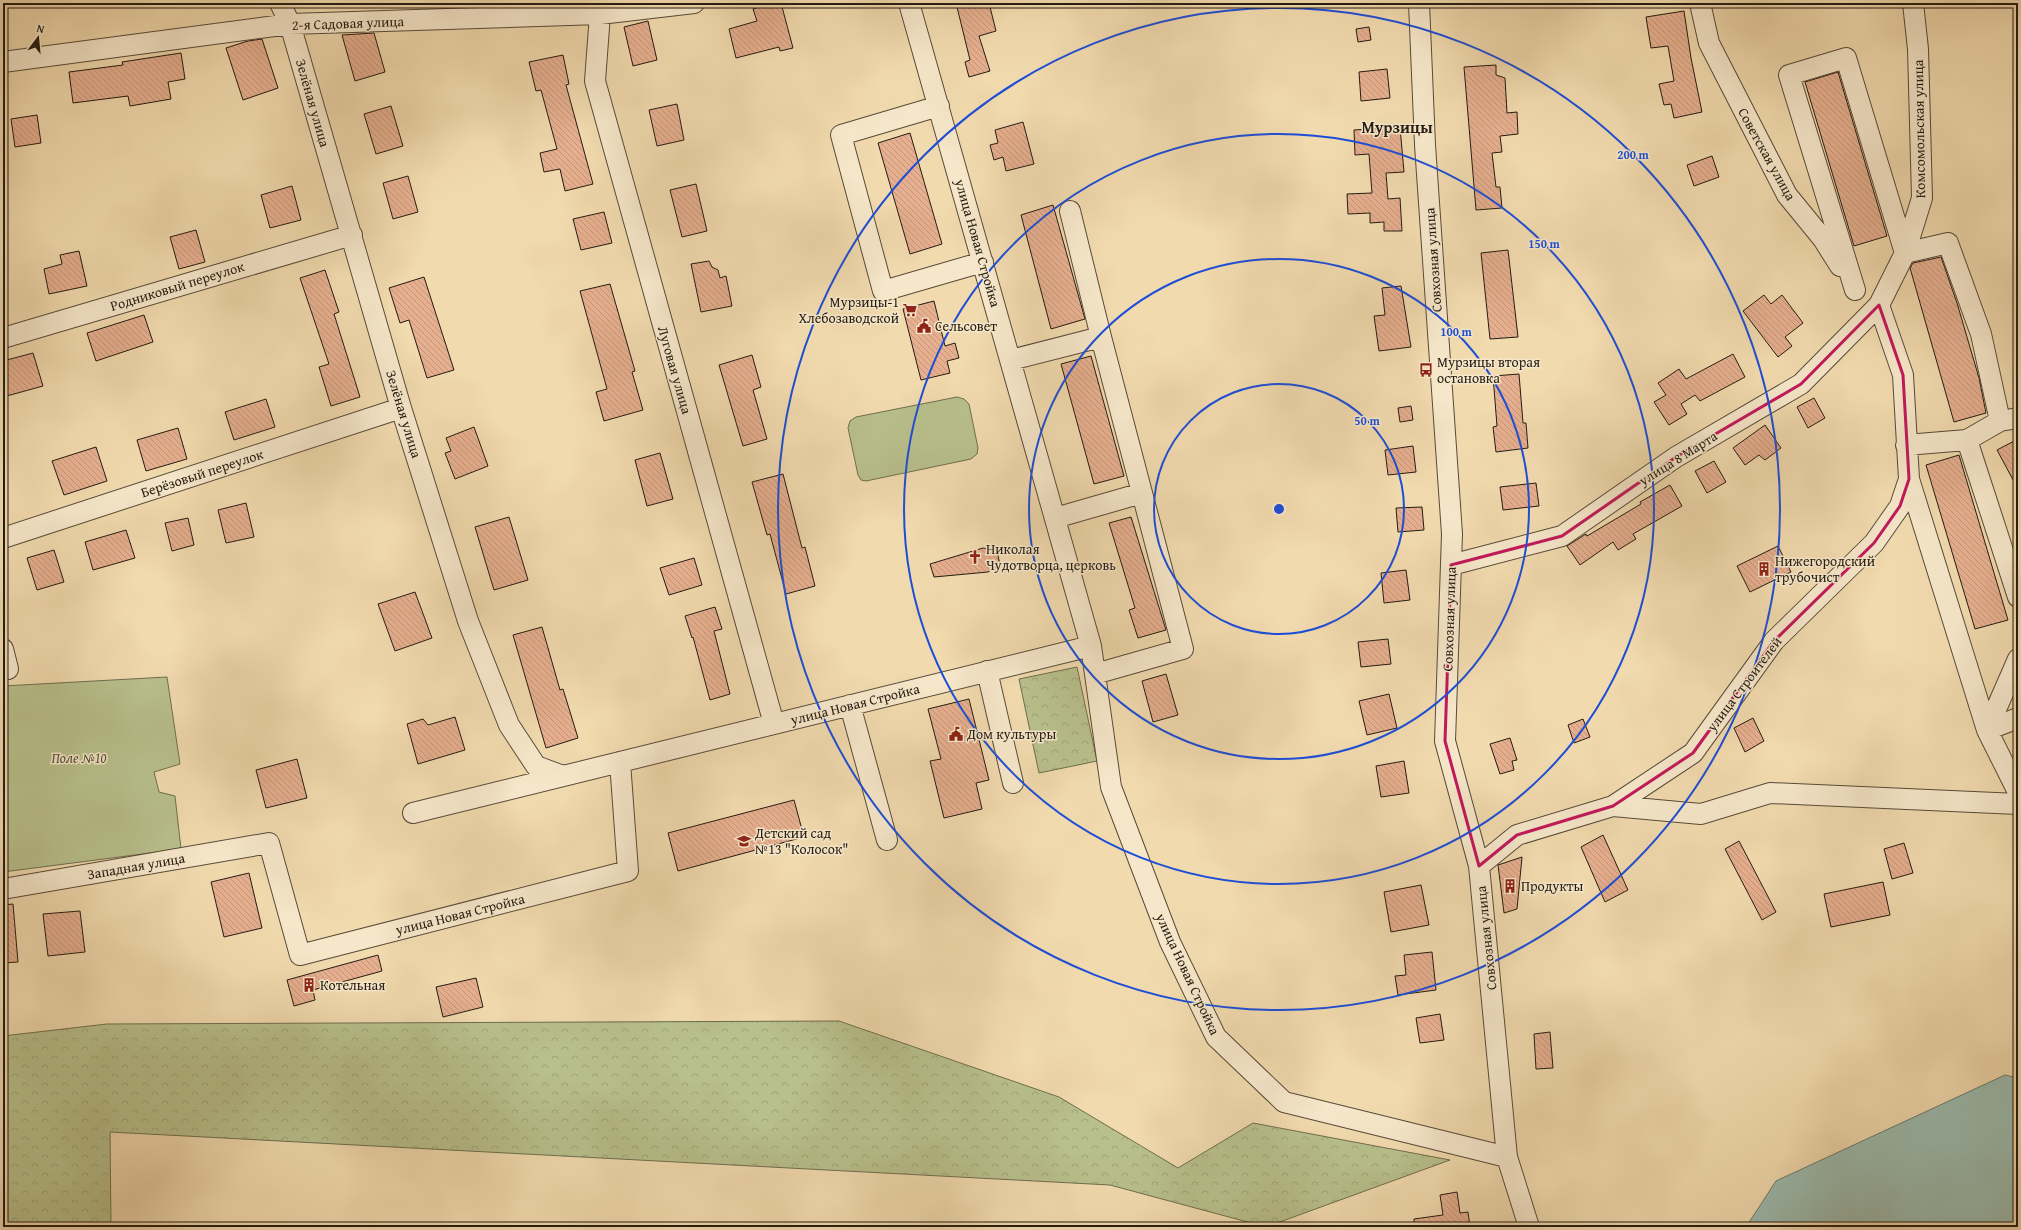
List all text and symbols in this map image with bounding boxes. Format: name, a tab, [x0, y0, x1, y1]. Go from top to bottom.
street label: 2-я Садовая улица	[292, 11, 405, 35]
north arrow	[18, 18, 58, 58]
text: N	[35, 20, 47, 37]
street label: Зелёная улица	[291, 57, 335, 150]
street label: Комсомольская улица	[1908, 59, 1930, 199]
street label: Советская улица	[1733, 104, 1801, 204]
district label: Мурзицы	[1361, 115, 1433, 139]
text: 200 m	[1617, 146, 1650, 163]
street label: улица Новая Стройка	[950, 176, 1006, 310]
street label: Совхозная улица	[1419, 207, 1447, 313]
text: 150 m	[1528, 235, 1561, 252]
street label: Родниковый переулок	[108, 256, 247, 316]
place label: Мурзицы-1 Хлебозаводской	[798, 292, 899, 328]
supermarket icon: Мурзицы-1 Хлебозаводской	[902, 302, 918, 318]
place label: Сельсовет	[935, 316, 997, 336]
public building icon: Сельсовет	[916, 318, 932, 334]
text: 100 m	[1440, 323, 1473, 340]
street label: Луговая улица	[653, 324, 697, 417]
place label: Мурзицы вторая остановка	[1437, 352, 1540, 388]
bus stop icon: Мурзицы вторая остановка	[1418, 362, 1434, 378]
street label: Зелёная улица	[381, 368, 427, 461]
text: 50 m	[1354, 412, 1380, 429]
street label: улица 8 Марта	[1634, 426, 1721, 491]
street label: Берёзовый переулок	[138, 444, 266, 502]
centre of rings	[1272, 502, 1286, 516]
place label: Николая Чудотворца, церковь	[986, 539, 1116, 575]
church icon: Николая Чудотворца, церковь	[967, 549, 983, 565]
place label: Нижегородский трубочист	[1775, 551, 1875, 587]
building icon: Нижегородский трубочист	[1756, 561, 1772, 577]
street label: Совхозная улица	[1437, 566, 1461, 672]
street label: улица Строителей	[1701, 632, 1786, 736]
street label: улица Новая Стройка	[787, 678, 922, 730]
place label: Дом культуры	[966, 724, 1056, 744]
public building icon: Дом культуры	[948, 726, 964, 742]
park label: Поле №10	[52, 748, 107, 768]
place label: Детский сад №13 "Колосок"	[754, 823, 848, 859]
school or university icon: Детский сад №13 "Колосок"	[736, 833, 752, 849]
street label: Западная улица	[86, 848, 187, 884]
place label: Продукты	[1521, 876, 1584, 896]
building icon: Продукты	[1502, 878, 1518, 894]
street label: Совхозная улица	[1471, 885, 1501, 991]
street label: улица Новая Стройка	[392, 888, 527, 940]
street label: улица Новая Стройка	[1151, 909, 1225, 1039]
place label: Котельная	[320, 975, 385, 995]
building icon: Котельная	[301, 977, 317, 993]

